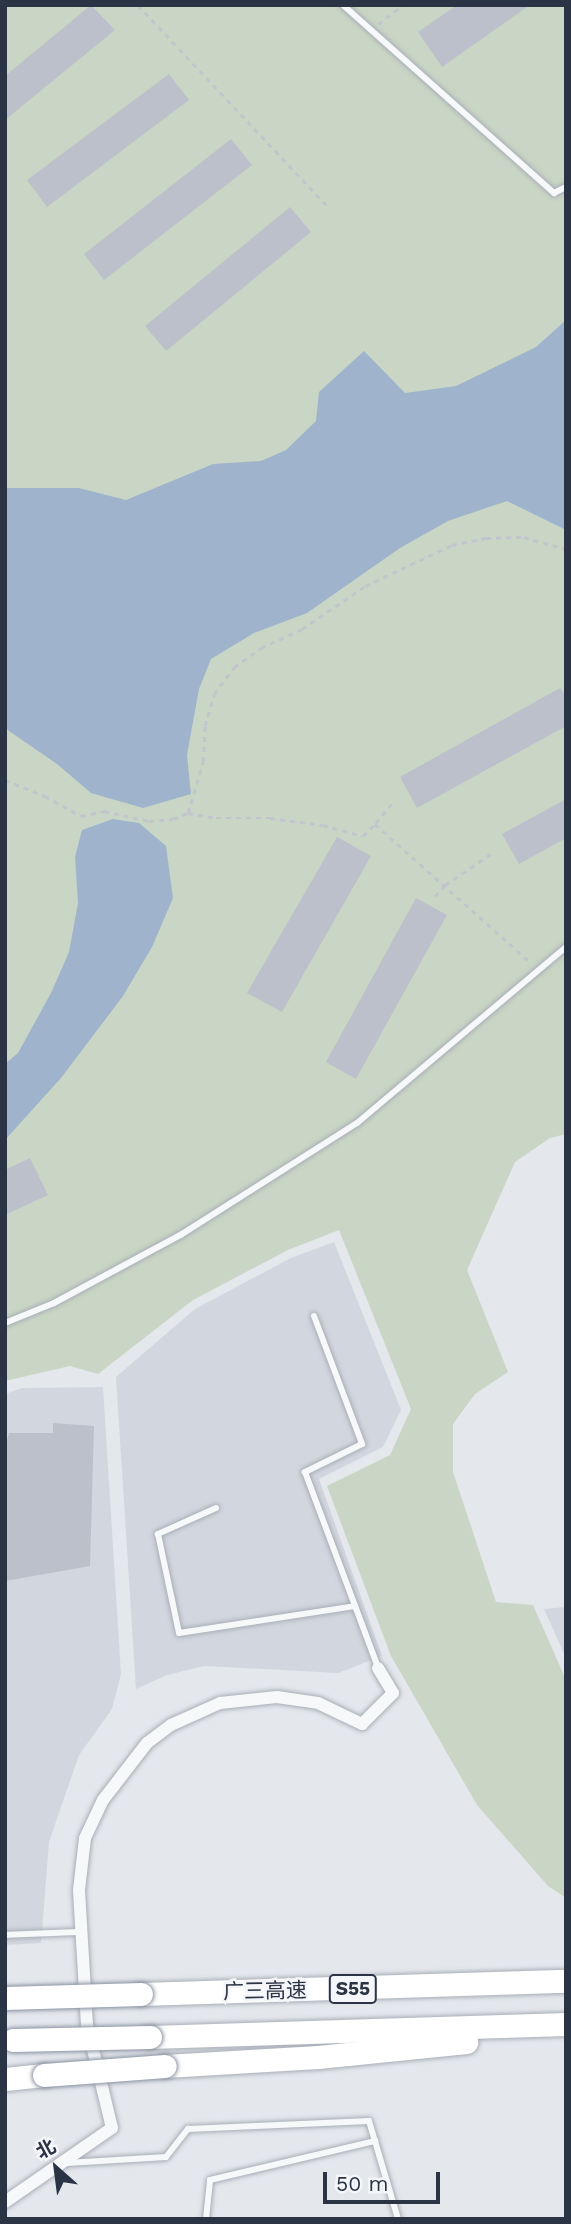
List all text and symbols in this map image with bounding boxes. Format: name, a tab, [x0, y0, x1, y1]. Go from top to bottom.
road number: S55	[328, 1974, 378, 2005]
street label: 广三高速	[223, 1978, 307, 2004]
north arrow	[21, 2133, 91, 2203]
text: 北	[32, 2134, 60, 2164]
scale bar	[326, 2158, 443, 2202]
text: 50 m	[336, 2171, 388, 2196]

